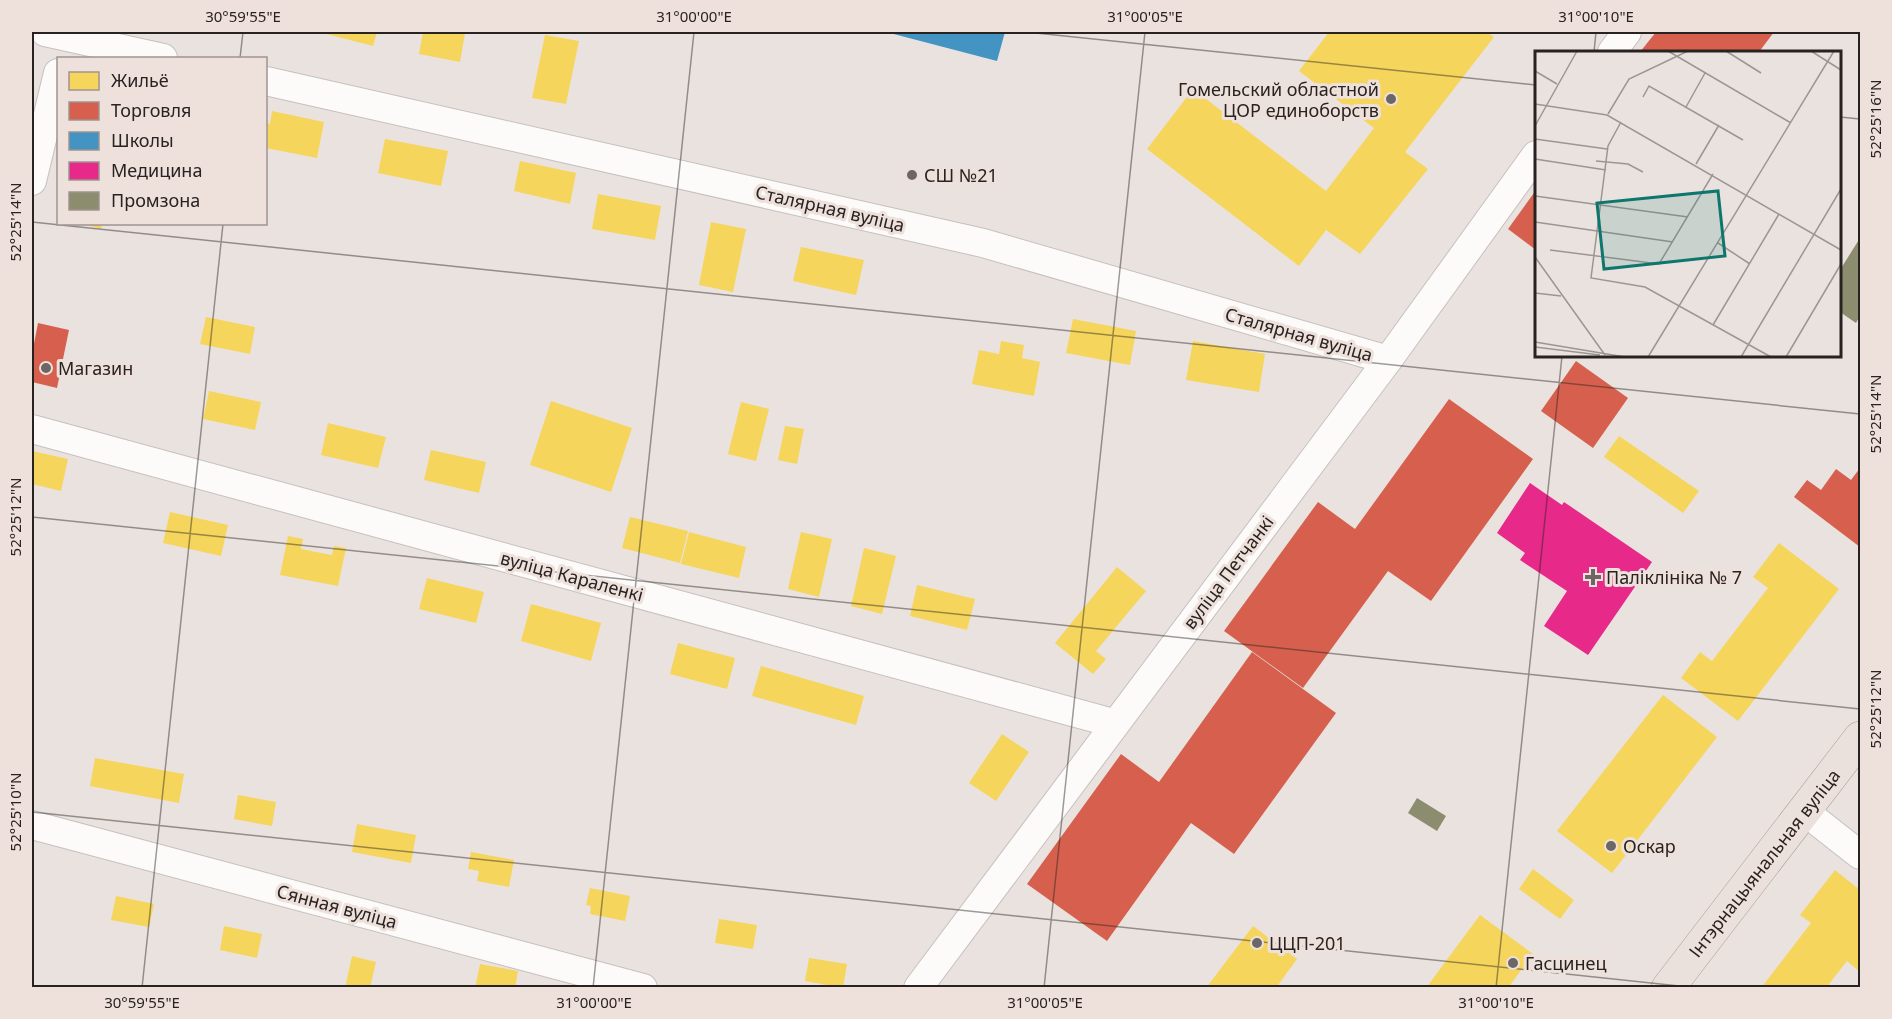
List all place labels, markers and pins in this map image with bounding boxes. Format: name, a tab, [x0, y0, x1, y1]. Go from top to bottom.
place label: Гомельский областной ЦОР единоборств	[1178, 77, 1379, 122]
marker: Гомельский областной ЦОР единоборств	[1384, 92, 1398, 106]
place label: СШ №21	[924, 163, 998, 187]
marker: СШ №21	[905, 168, 919, 182]
place label: Магазин	[58, 356, 133, 380]
marker: Магазин	[39, 361, 53, 375]
place label: Паліклініка № 7	[1606, 565, 1742, 589]
marker: Паліклініка № 7	[1584, 568, 1602, 586]
place label: Оскар	[1623, 834, 1676, 858]
marker: Оскар	[1604, 839, 1618, 853]
place label: ЦЦП-201	[1269, 931, 1346, 955]
marker: ЦЦП-201	[1250, 936, 1264, 950]
place label: Гасцинец	[1525, 951, 1607, 975]
marker: Гасцинец	[1506, 956, 1520, 970]

